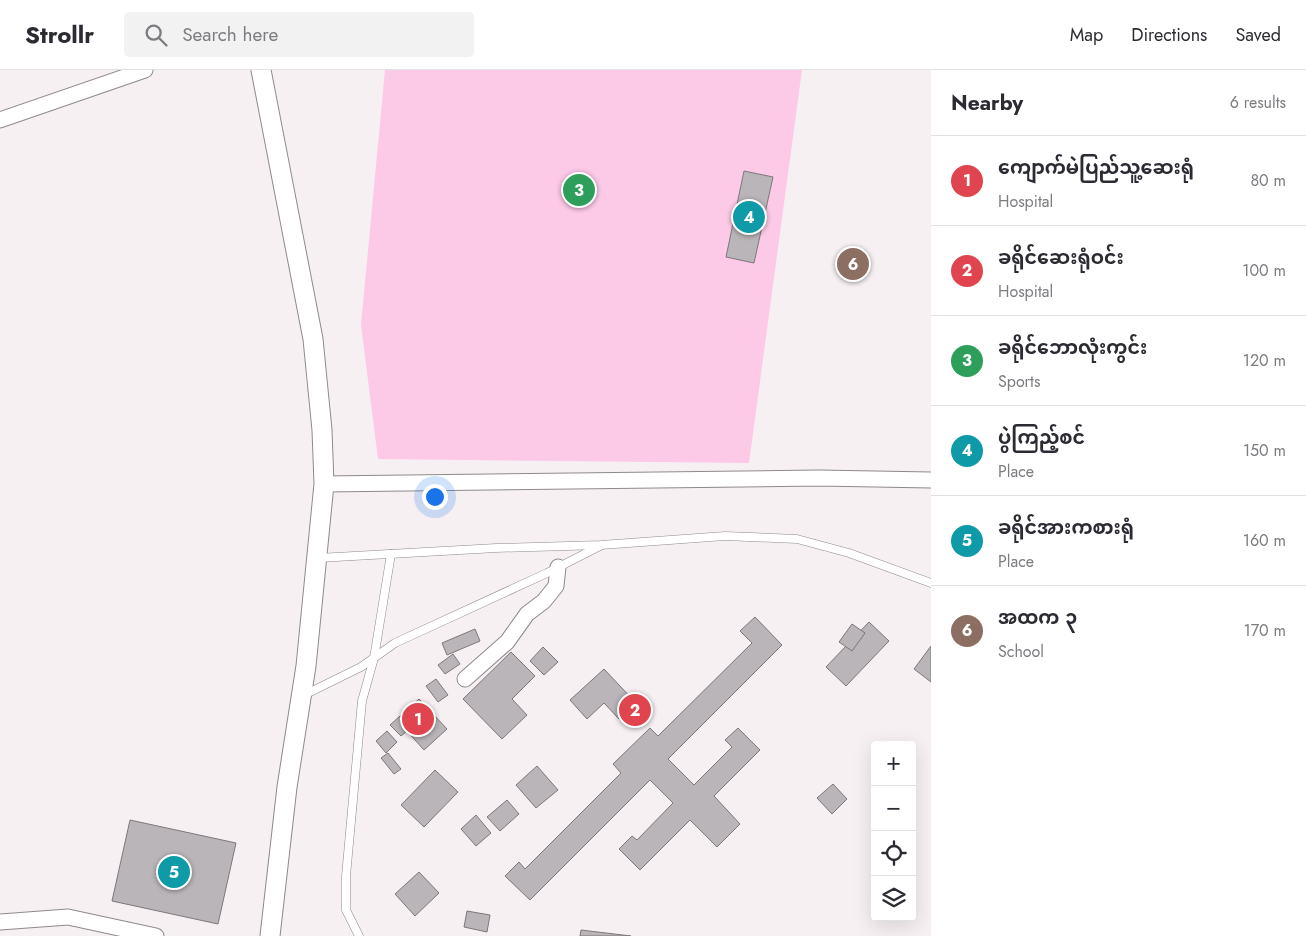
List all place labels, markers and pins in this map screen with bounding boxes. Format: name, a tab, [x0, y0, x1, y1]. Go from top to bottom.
pin: 3	[563, 171, 595, 209]
pin: 4	[733, 198, 765, 236]
pin: 6	[837, 245, 869, 283]
pin: 2	[619, 691, 651, 729]
pin: 1	[402, 700, 434, 738]
pin: 5	[158, 853, 190, 891]

